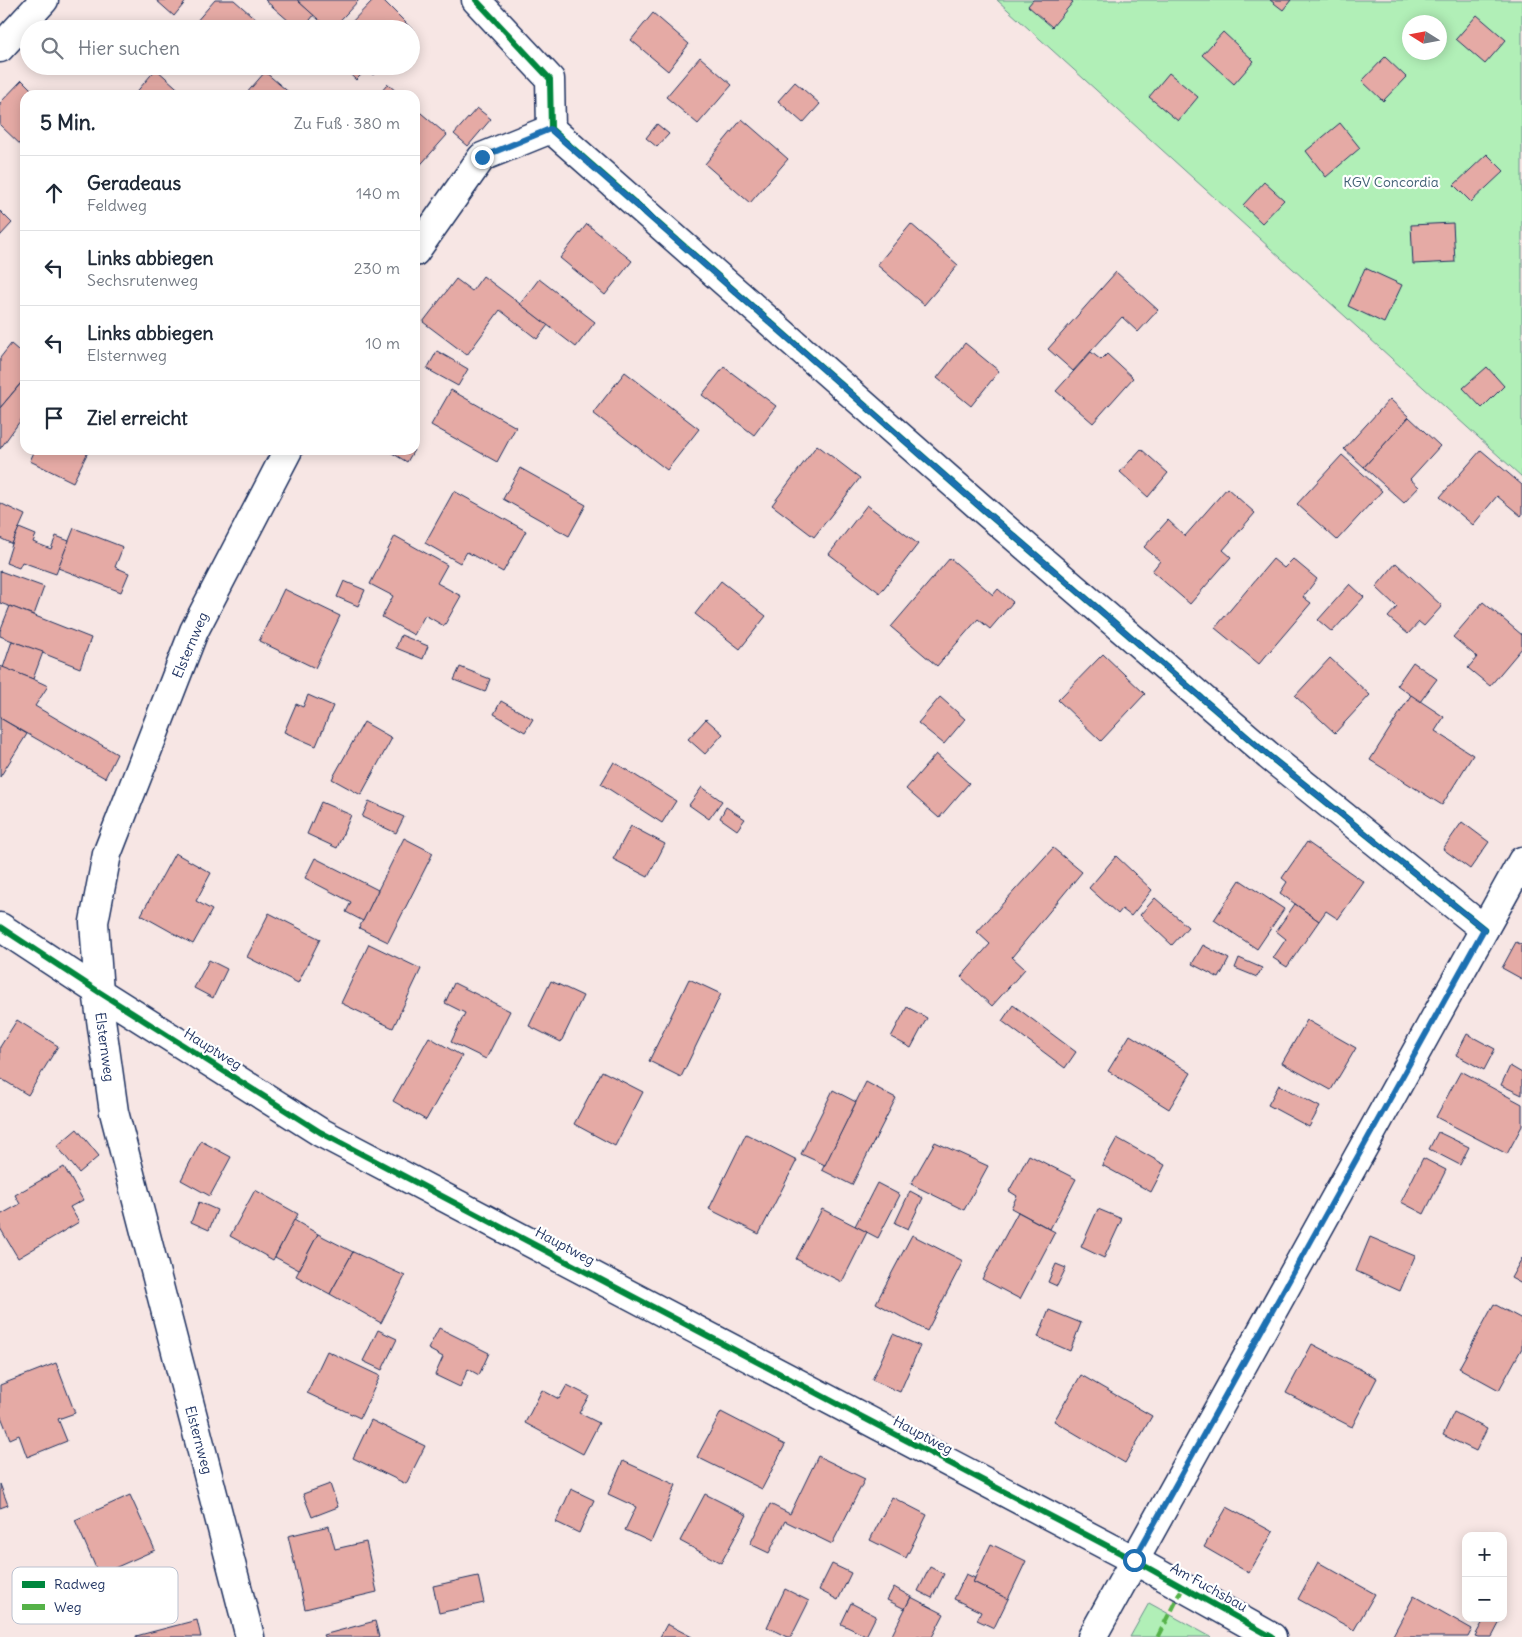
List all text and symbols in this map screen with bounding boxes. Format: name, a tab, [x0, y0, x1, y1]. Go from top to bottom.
north arrow	[1402, 15, 1447, 60]
search box	[20, 20, 420, 75]
icon: search	[38, 34, 66, 62]
text: Hier suchen	[78, 36, 180, 60]
text: 5 Min.	[40, 109, 95, 136]
text: Zu Fuß · 380 m	[294, 113, 400, 133]
route end	[471, 146, 494, 169]
text: Geradeaus	[87, 171, 181, 195]
park label: KGV Concordia	[1343, 173, 1439, 191]
icon: ahead	[40, 179, 68, 207]
text: 140 m	[356, 183, 400, 203]
text: Feldweg	[87, 195, 147, 215]
text: Links abbiegen	[87, 246, 214, 270]
icon: left	[40, 254, 68, 282]
text: 230 m	[354, 258, 400, 278]
text: Sechsrutenweg	[87, 270, 198, 290]
text: Links abbiegen	[87, 321, 214, 345]
icon: left	[40, 329, 68, 357]
text: 10 m	[365, 333, 400, 353]
text: Elsternweg	[87, 345, 167, 365]
icon: arrive	[40, 404, 68, 432]
text: Ziel erreicht	[87, 406, 188, 430]
street label: Elsternweg	[168, 609, 212, 681]
street label: Elsternweg	[91, 1011, 119, 1083]
street label: Hauptweg	[181, 1024, 245, 1074]
street label: Hauptweg	[532, 1223, 598, 1269]
street label: Elsternweg	[181, 1404, 217, 1476]
street label: Hauptweg	[890, 1412, 956, 1458]
map controls	[1462, 1532, 1507, 1622]
button: +	[1462, 1532, 1507, 1577]
route start	[1123, 1549, 1146, 1572]
street label: Am Fuchsbau	[1167, 1558, 1251, 1616]
legend	[12, 1567, 178, 1624]
text: Radweg	[54, 1575, 105, 1593]
button: −	[1462, 1577, 1507, 1622]
text: Weg	[54, 1598, 82, 1616]

